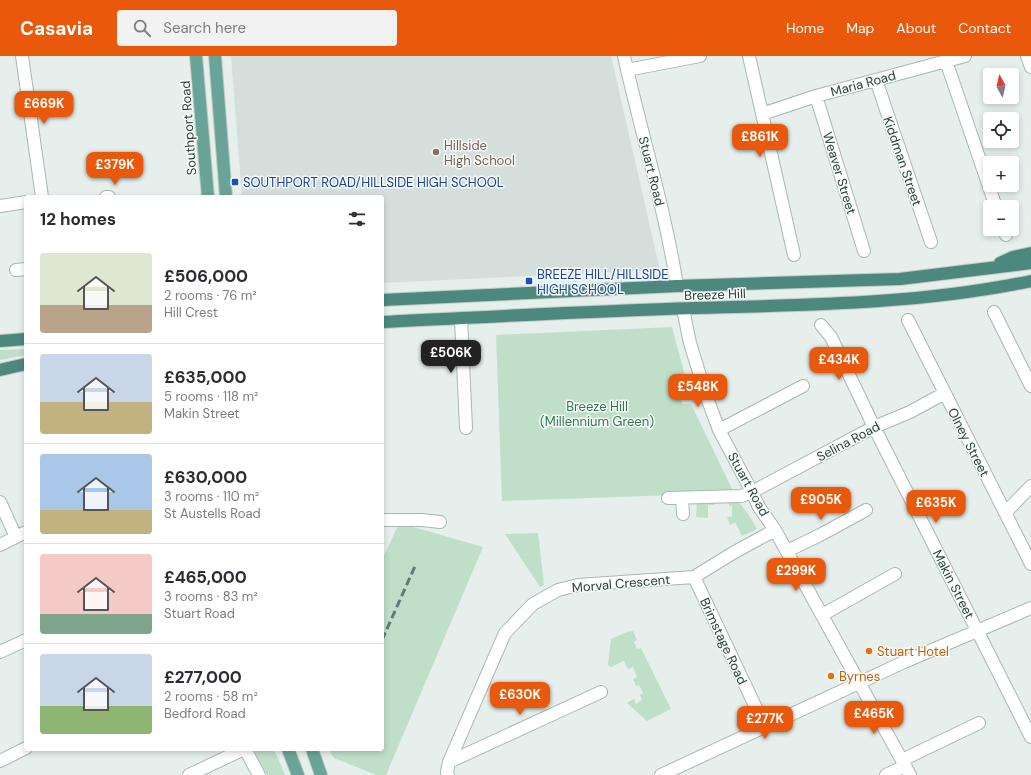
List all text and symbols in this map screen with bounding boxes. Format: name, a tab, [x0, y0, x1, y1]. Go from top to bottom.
search box	[117, 10, 397, 46]
text: Casavia	[20, 16, 93, 41]
icon: search	[131, 17, 153, 39]
text: Search here	[163, 18, 246, 38]
text: Home	[786, 19, 824, 37]
text: Map	[846, 19, 874, 37]
text: About	[896, 19, 936, 37]
text: Contact	[958, 19, 1011, 37]
street label: Maria Road	[829, 67, 898, 100]
north arrow	[983, 68, 1019, 104]
map controls	[983, 68, 1019, 236]
street label: Southport Road	[177, 80, 200, 176]
pin: £669K	[16, 91, 72, 125]
text: £669K	[23, 95, 65, 112]
button: locate	[983, 112, 1019, 148]
street label: Kiddman Street	[879, 114, 926, 208]
pin: £861K	[732, 124, 788, 158]
text: £861K	[741, 128, 779, 145]
street label: Weaver Street	[819, 130, 860, 216]
street label: Stuart Road	[635, 135, 668, 208]
place label: Hillside High School	[444, 137, 515, 169]
marker: Hillside High School	[431, 147, 441, 157]
pin: £379K	[87, 152, 143, 186]
text: £379K	[95, 156, 135, 173]
button: +	[983, 156, 1019, 192]
place label: SOUTHPORT ROAD/HILLSIDE HIGH SCHOOL	[243, 174, 504, 191]
marker: SOUTHPORT ROAD/HILLSIDE HIGH SCHOOL	[230, 177, 240, 187]
button: −	[983, 200, 1019, 236]
text: 12 homes	[40, 208, 116, 230]
icon: filters	[346, 208, 368, 230]
text: £506,000	[164, 265, 248, 287]
place label: BREEZE HILL/HILLSIDE HIGH SCHOOL	[537, 266, 669, 298]
icon: home	[72, 269, 120, 317]
marker: BREEZE HILL/HILLSIDE HIGH SCHOOL	[524, 276, 534, 286]
street label: Breeze Hill	[684, 285, 746, 304]
text: 2 rooms · 76 m²	[164, 287, 257, 304]
text: Hill Crest	[164, 304, 218, 321]
pin: £506K	[423, 340, 479, 374]
text: £506K	[430, 344, 472, 361]
pin: £434K	[811, 347, 867, 381]
text: £434K	[818, 351, 860, 368]
text: £635,000	[164, 366, 246, 388]
icon: home	[72, 370, 120, 418]
pin: £548K	[670, 374, 726, 408]
text: £548K	[677, 378, 719, 395]
text: 5 rooms · 118 m²	[164, 388, 258, 405]
park label: Breeze Hill (Millennium Green)	[540, 398, 654, 430]
text: Makin Street	[164, 405, 239, 422]
street label: Olney Street	[944, 405, 993, 480]
street label: Selina Road	[814, 418, 883, 465]
street label: Stuart Road	[724, 449, 773, 519]
text: £630,000	[164, 466, 247, 488]
icon: home	[72, 470, 120, 518]
pin: £905K	[793, 487, 849, 521]
text: 3 rooms · 110 m²	[164, 488, 259, 505]
pin: £635K	[908, 490, 964, 524]
text: £905K	[800, 491, 842, 508]
text: £635K	[916, 494, 956, 511]
text: St Austells Road	[164, 505, 261, 522]
street label: Makin Street	[929, 547, 978, 622]
pin: £299K	[768, 558, 824, 592]
text: £299K	[776, 562, 816, 579]
text: £465,000	[164, 566, 247, 588]
icon: home	[72, 570, 120, 618]
street label: Morval Crescent	[571, 571, 671, 596]
text: 3 rooms · 83 m²	[164, 588, 258, 605]
street label: Brimstage Road	[696, 595, 751, 687]
text: Stuart Road	[164, 605, 235, 622]
place label: Stuart Hotel	[877, 643, 949, 660]
marker: Stuart Hotel	[864, 646, 874, 656]
text: £277,000	[164, 666, 242, 688]
place label: Byrnes	[839, 668, 880, 685]
icon: home	[72, 670, 120, 718]
marker: Byrnes	[826, 671, 836, 681]
pin: £630K	[492, 682, 548, 716]
text: £630K	[499, 686, 541, 703]
text: 2 rooms · 58 m²	[164, 688, 258, 705]
pin: £465K	[846, 701, 902, 735]
text: Bedford Road	[164, 705, 246, 722]
text: £465K	[853, 705, 895, 722]
pin: £277K	[737, 706, 793, 740]
text: £277K	[746, 710, 784, 727]

